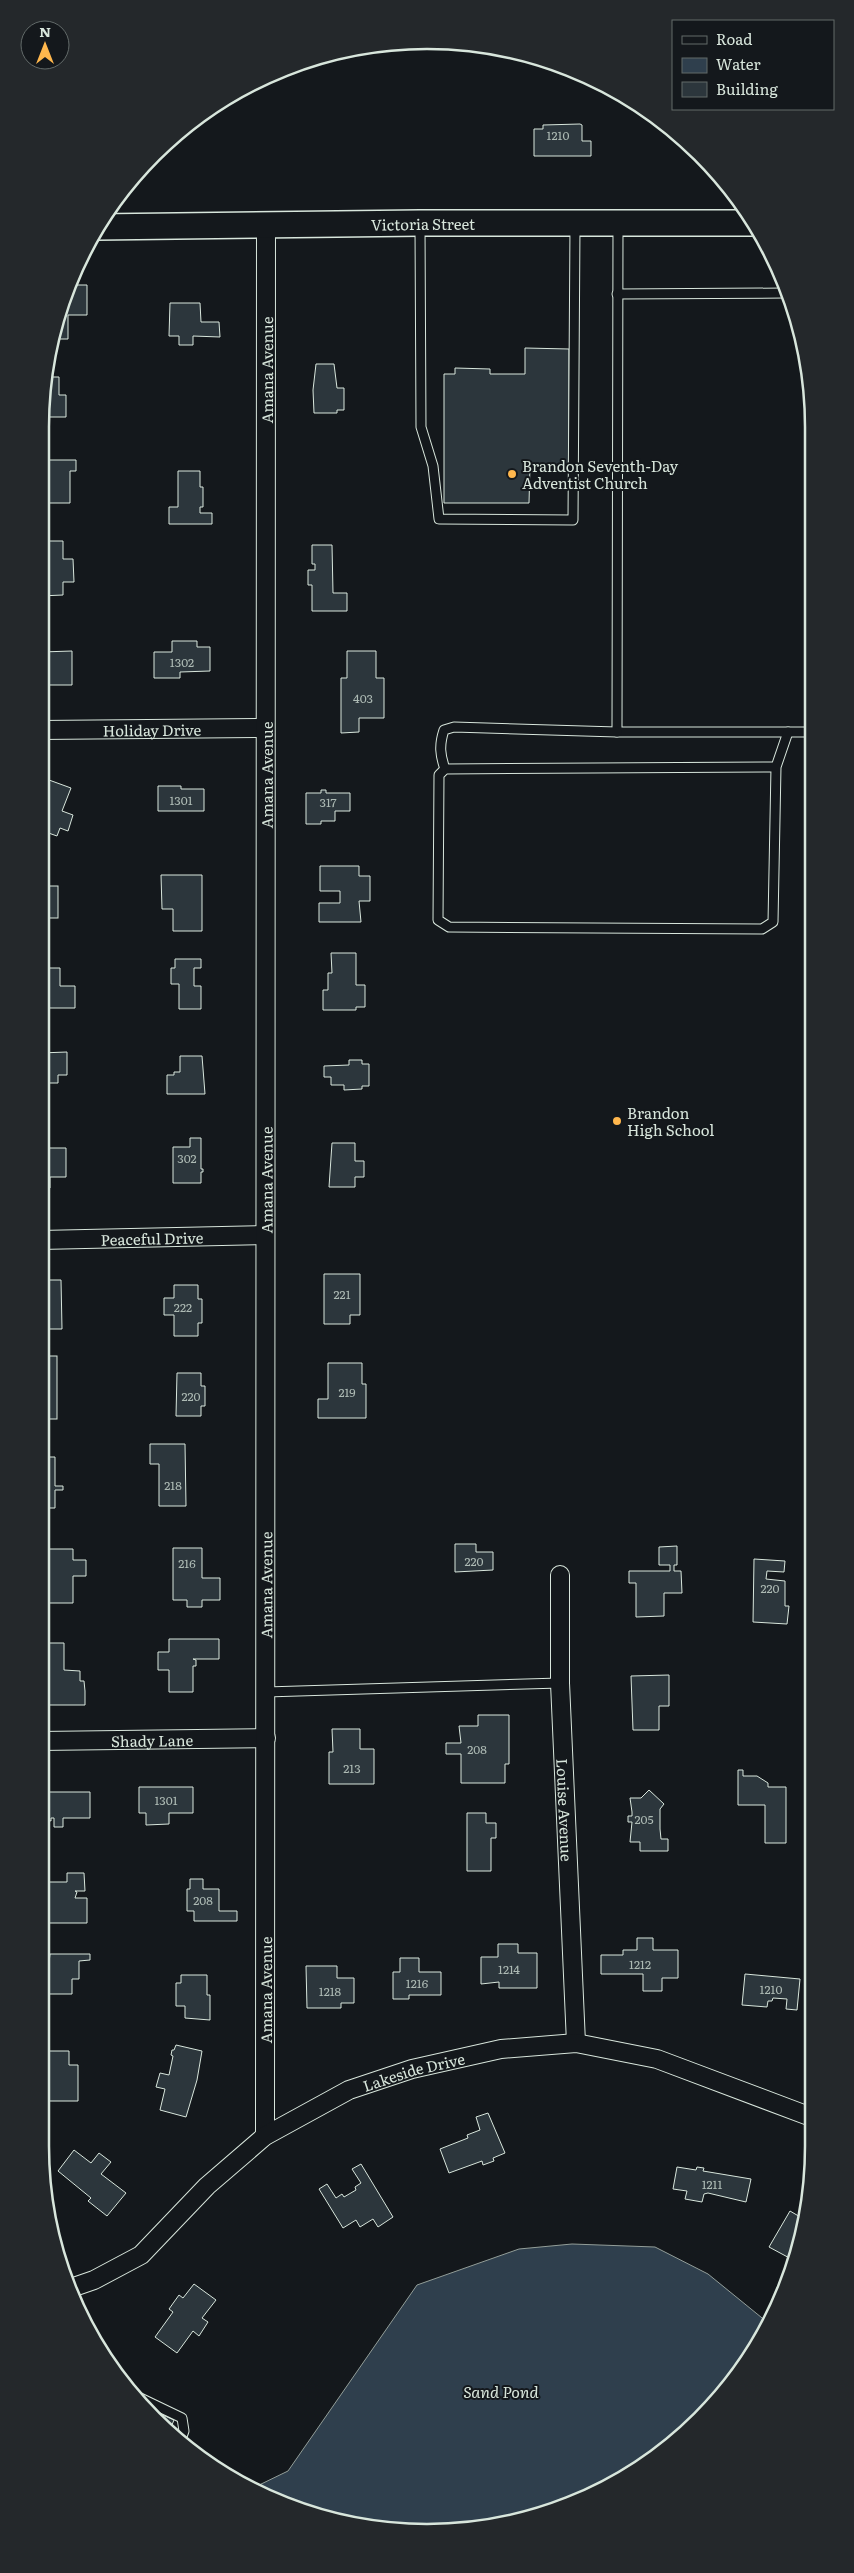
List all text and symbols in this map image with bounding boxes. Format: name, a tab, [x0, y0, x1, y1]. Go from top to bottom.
north arrow	[20, 20, 70, 70]
legend	[672, 20, 834, 110]
text: N	[39, 21, 51, 41]
text: Road	[716, 27, 752, 50]
text: Water	[716, 52, 761, 75]
text: Building	[716, 77, 778, 100]
house number: 1210	[547, 126, 569, 144]
street label: Victoria Street	[371, 211, 475, 235]
street label: Amana Avenue	[254, 316, 277, 424]
place label: Brandon Seventh-Day Adventist Church	[522, 454, 679, 494]
marker: Brandon Seventh-Day Adventist Church	[506, 468, 518, 480]
house number: 1302	[170, 653, 194, 671]
house number: 403	[353, 689, 373, 707]
street label: Holiday Drive	[103, 717, 202, 741]
street label: Amana Avenue	[254, 721, 277, 829]
house number: 1301	[169, 791, 193, 809]
house number: 317	[319, 793, 337, 811]
place label: Brandon High School	[627, 1101, 714, 1141]
marker: Brandon High School	[611, 1115, 623, 1127]
street label: Amana Avenue	[254, 1126, 277, 1234]
house number: 302	[177, 1149, 197, 1167]
street label: Peaceful Drive	[100, 1225, 204, 1250]
house number: 221	[333, 1285, 351, 1303]
house number: 222	[174, 1298, 192, 1316]
house number: 219	[338, 1383, 356, 1401]
house number: 220	[181, 1387, 201, 1405]
house number: 218	[164, 1476, 182, 1494]
street label: Amana Avenue	[254, 1531, 277, 1639]
house number: 220	[464, 1552, 484, 1570]
house number: 216	[178, 1554, 196, 1572]
house number: 220	[760, 1579, 780, 1597]
street label: Shady Lane	[111, 1727, 194, 1752]
house number: 208	[467, 1740, 487, 1758]
street label: Louise Avenue	[552, 1758, 579, 1862]
house number: 213	[343, 1759, 361, 1777]
house number: 1301	[154, 1791, 178, 1809]
house number: 205	[634, 1810, 654, 1828]
house number: 208	[193, 1891, 213, 1909]
street label: Amana Avenue	[254, 1936, 277, 2044]
house number: 1212	[629, 1955, 651, 1973]
house number: 1214	[498, 1960, 520, 1978]
house number: 1216	[406, 1974, 429, 1992]
house number: 1210	[760, 1980, 782, 1998]
house number: 1218	[319, 1982, 342, 2000]
street label: Lakeside Drive	[359, 2046, 467, 2096]
house number: 1211	[702, 2175, 722, 2193]
water label: Sand Pond	[463, 2379, 540, 2403]

